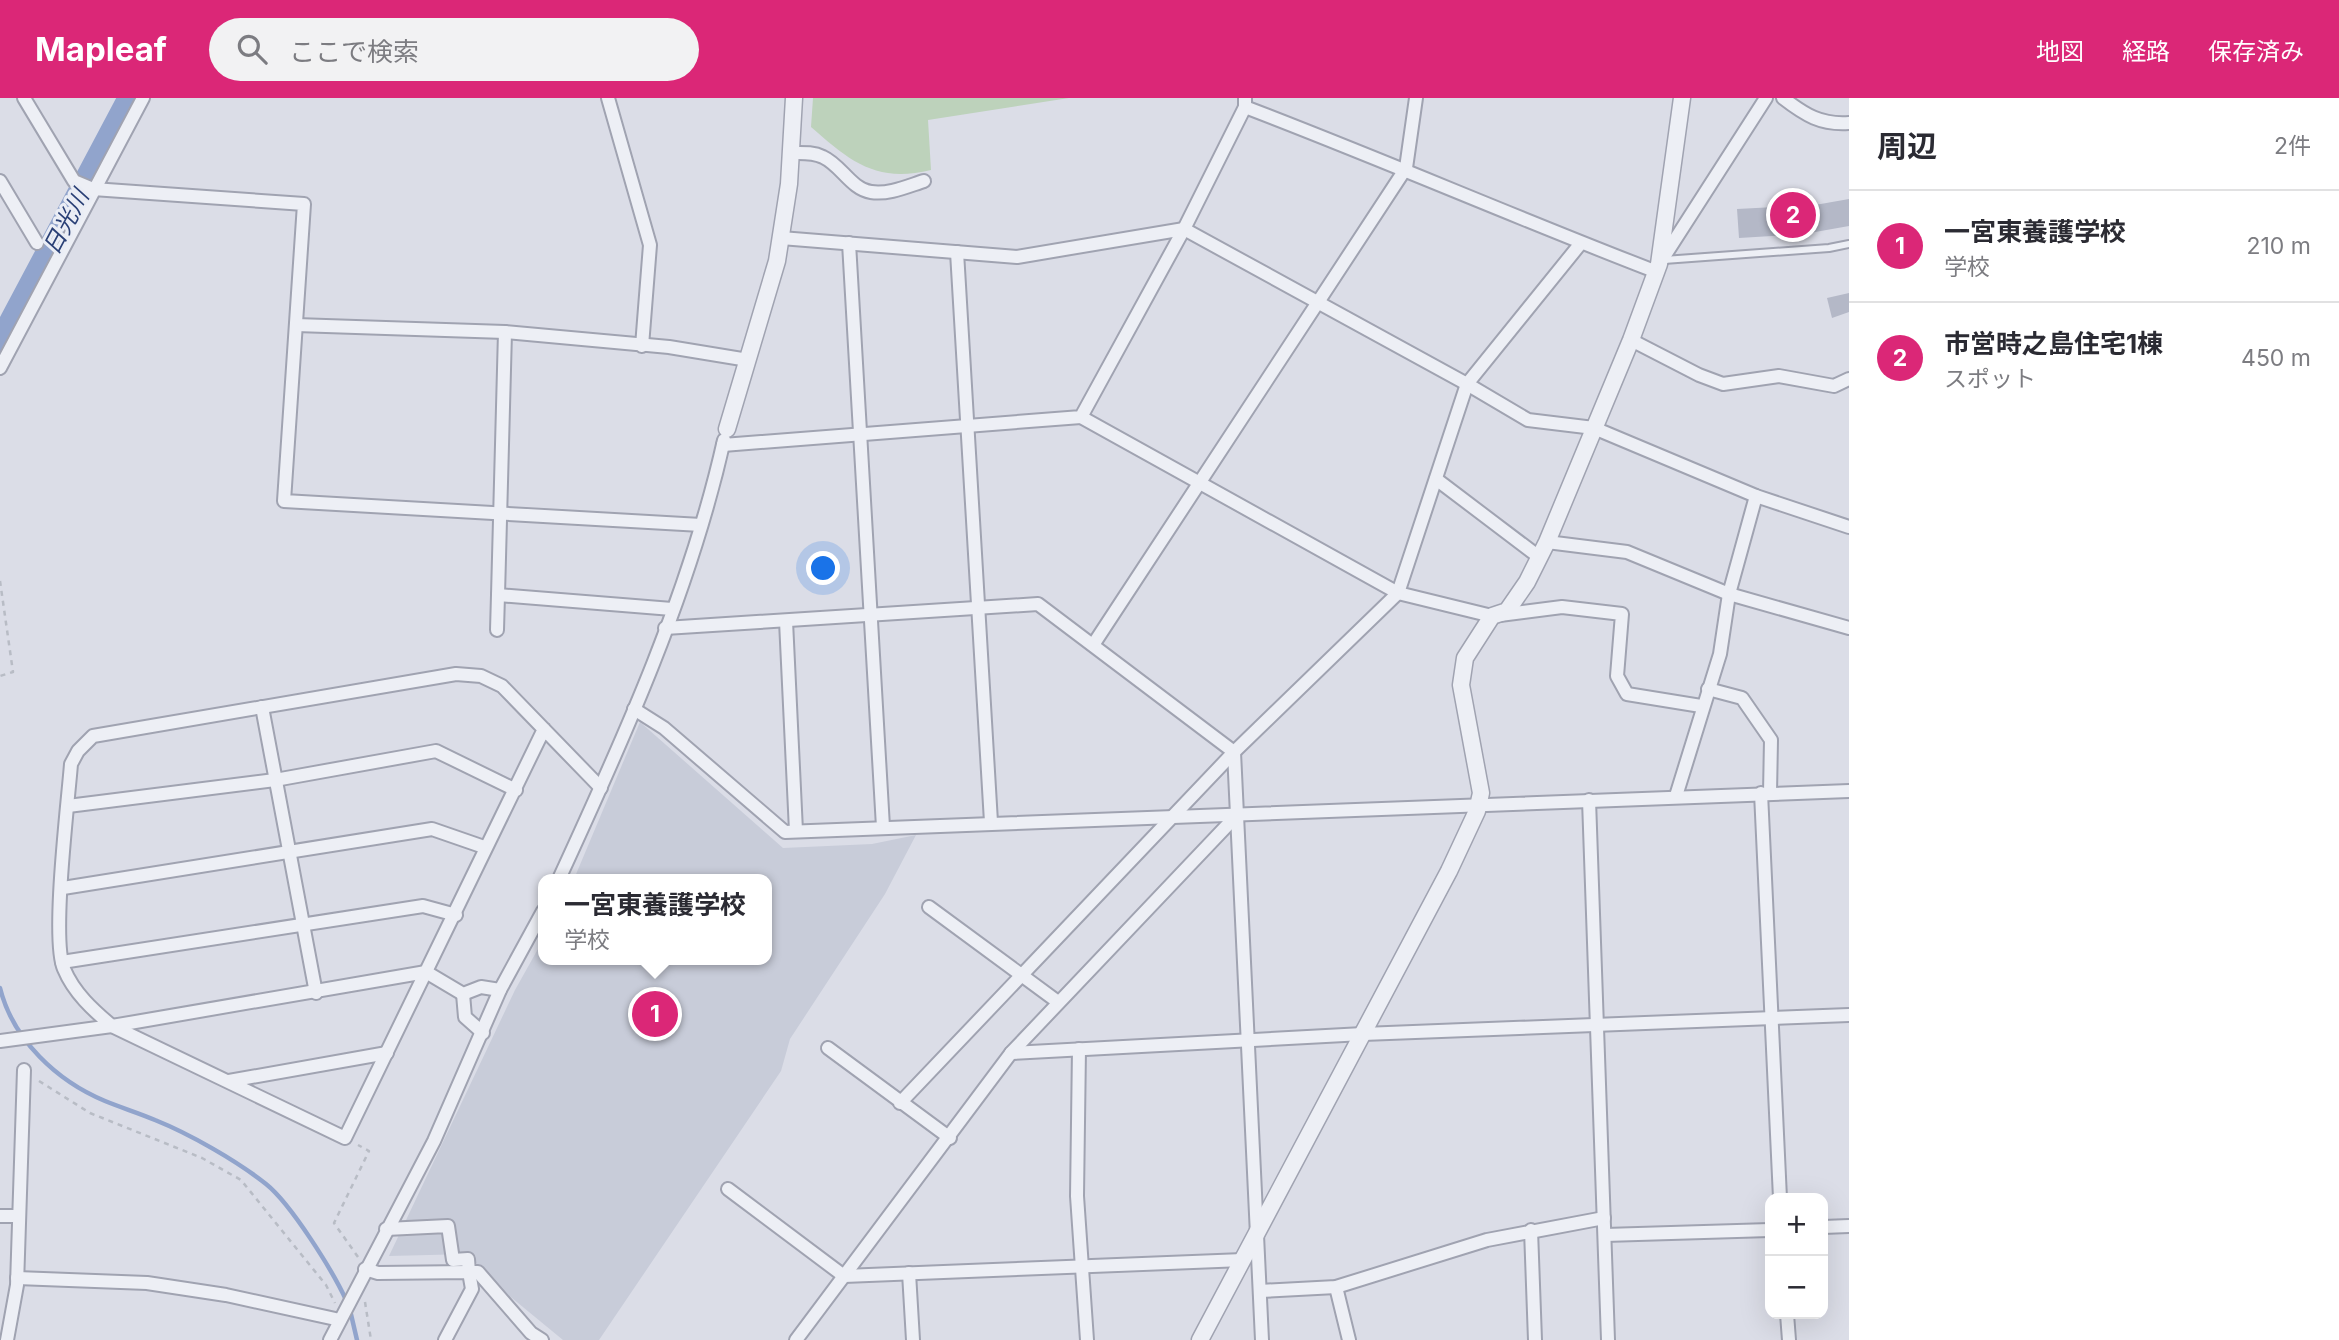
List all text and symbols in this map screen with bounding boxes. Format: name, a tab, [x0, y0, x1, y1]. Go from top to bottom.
search box	[209, 18, 699, 81]
text: Mapleaf	[35, 29, 167, 69]
icon: search	[233, 30, 271, 68]
text: ここで検索	[289, 36, 419, 67]
text: 地図	[2036, 37, 2084, 66]
text: 経路	[2122, 37, 2170, 66]
text: 保存済み	[2208, 37, 2304, 66]
text: 周辺	[1877, 128, 1937, 164]
text: 2件	[2274, 132, 2311, 160]
water label: 日光川	[37, 182, 96, 259]
pin: 2	[1770, 189, 1816, 241]
text: 一宮東養護学校	[1944, 216, 2126, 247]
text: 1	[1895, 232, 1905, 260]
text: 210 m	[2246, 232, 2311, 260]
text: 学校	[1944, 253, 1990, 281]
text: 市営時之島住宅1棟	[1944, 328, 2163, 359]
text: 2	[1893, 344, 1907, 372]
text: 450 m	[2241, 344, 2311, 372]
text: スポット	[1944, 365, 2036, 393]
your location	[806, 551, 840, 585]
popup	[538, 874, 772, 965]
text: 一宮東養護学校	[564, 889, 746, 920]
text: 学校	[564, 926, 610, 954]
pin: 1	[632, 988, 678, 1040]
map controls	[1765, 1193, 1828, 1319]
button: +	[1765, 1193, 1828, 1256]
button: −	[1765, 1256, 1828, 1319]

